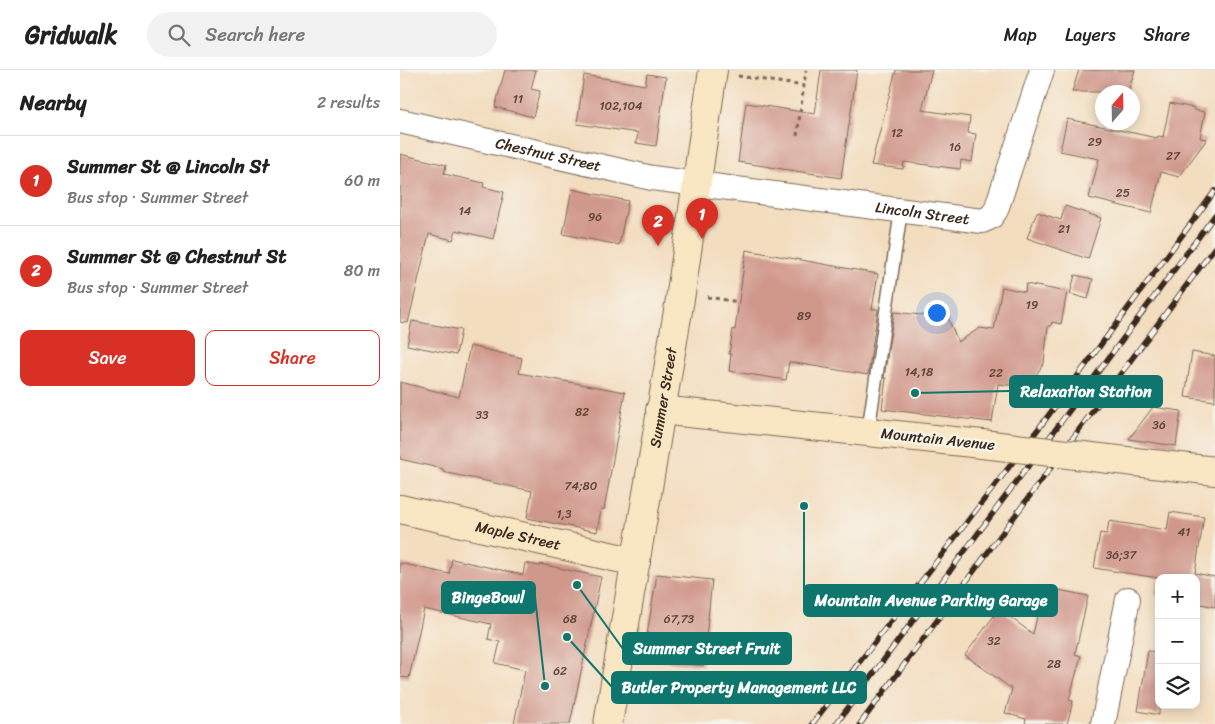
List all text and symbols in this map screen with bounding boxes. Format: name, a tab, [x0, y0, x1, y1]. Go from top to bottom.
search box	[147, 12, 497, 57]
text: Gridwalk	[25, 14, 117, 56]
text: Search here	[205, 18, 305, 51]
text: Map	[1004, 19, 1037, 51]
text: Layers	[1065, 19, 1116, 51]
text: Share	[1144, 19, 1190, 51]
icon: search	[165, 21, 193, 49]
text: Nearby	[20, 84, 86, 122]
north arrow	[1095, 85, 1140, 130]
text: 2 results	[317, 88, 380, 117]
house number: 11	[513, 88, 523, 110]
house number: 102,104	[599, 95, 643, 117]
house number: 12	[891, 122, 903, 144]
street label: Chestnut Street	[493, 130, 604, 179]
house number: 29	[1088, 131, 1102, 153]
house number: 16	[949, 136, 961, 158]
house number: 27	[1166, 145, 1181, 167]
text: Summer St @ Lincoln St	[67, 150, 269, 183]
text: 1	[33, 166, 39, 195]
text: 60 m	[344, 166, 380, 195]
house number: 25	[1116, 182, 1130, 204]
text: Bus stop · Summer Street	[67, 183, 248, 212]
street label: Lincoln Street	[874, 194, 971, 232]
pin: 1	[686, 198, 718, 239]
house number: 14	[459, 200, 472, 222]
pin: 2	[642, 205, 674, 246]
house number: 96	[588, 206, 602, 228]
house number: 21	[1058, 218, 1070, 240]
text: Summer St @ Chestnut St	[67, 240, 286, 273]
text: 2	[31, 256, 41, 285]
text: 80 m	[344, 256, 380, 285]
text: Bus stop · Summer Street	[67, 273, 248, 302]
house number: 19	[1026, 294, 1038, 316]
your location	[924, 300, 950, 326]
house number: 89	[797, 305, 811, 327]
button: Save	[20, 330, 195, 386]
button: Share	[205, 330, 380, 386]
street label: Summer Street	[642, 345, 685, 450]
house number: 14,18	[905, 361, 933, 383]
house number: 22	[989, 362, 1003, 384]
callout: Relaxation Station	[1010, 376, 1162, 407]
text: Relaxation Station	[1019, 377, 1152, 406]
house number: 82	[575, 401, 589, 423]
house number: 33	[475, 404, 489, 426]
house number: 36	[1152, 414, 1166, 436]
street label: Mountain Avenue	[880, 420, 997, 458]
house number: 74;80	[565, 475, 598, 497]
house number: 1,3	[557, 503, 572, 525]
street label: Maple Street	[473, 513, 564, 558]
house number: 41	[1178, 521, 1190, 543]
house number: 36;37	[1106, 544, 1137, 566]
map controls	[1155, 574, 1200, 709]
button: +	[1155, 574, 1200, 619]
callout: BingeBowl	[442, 582, 535, 613]
text: BingeBowl	[451, 583, 526, 612]
callout: Mountain Avenue Parking Garage	[804, 585, 1057, 616]
text: Mountain Avenue Parking Garage	[814, 586, 1048, 615]
house number: 68	[563, 608, 577, 630]
house number: 67,73	[664, 608, 695, 630]
button: −	[1155, 619, 1200, 664]
house number: 32	[987, 630, 1001, 652]
callout: Summer Street Fruit	[623, 633, 791, 664]
text: Summer Street Fruit	[632, 634, 781, 663]
house number: 28	[1047, 653, 1061, 675]
house number: 62	[553, 660, 567, 682]
button: layers	[1155, 664, 1200, 709]
callout: Butler Property Management LLC	[612, 672, 866, 703]
text: Butler Property Management LLC	[622, 673, 857, 702]

